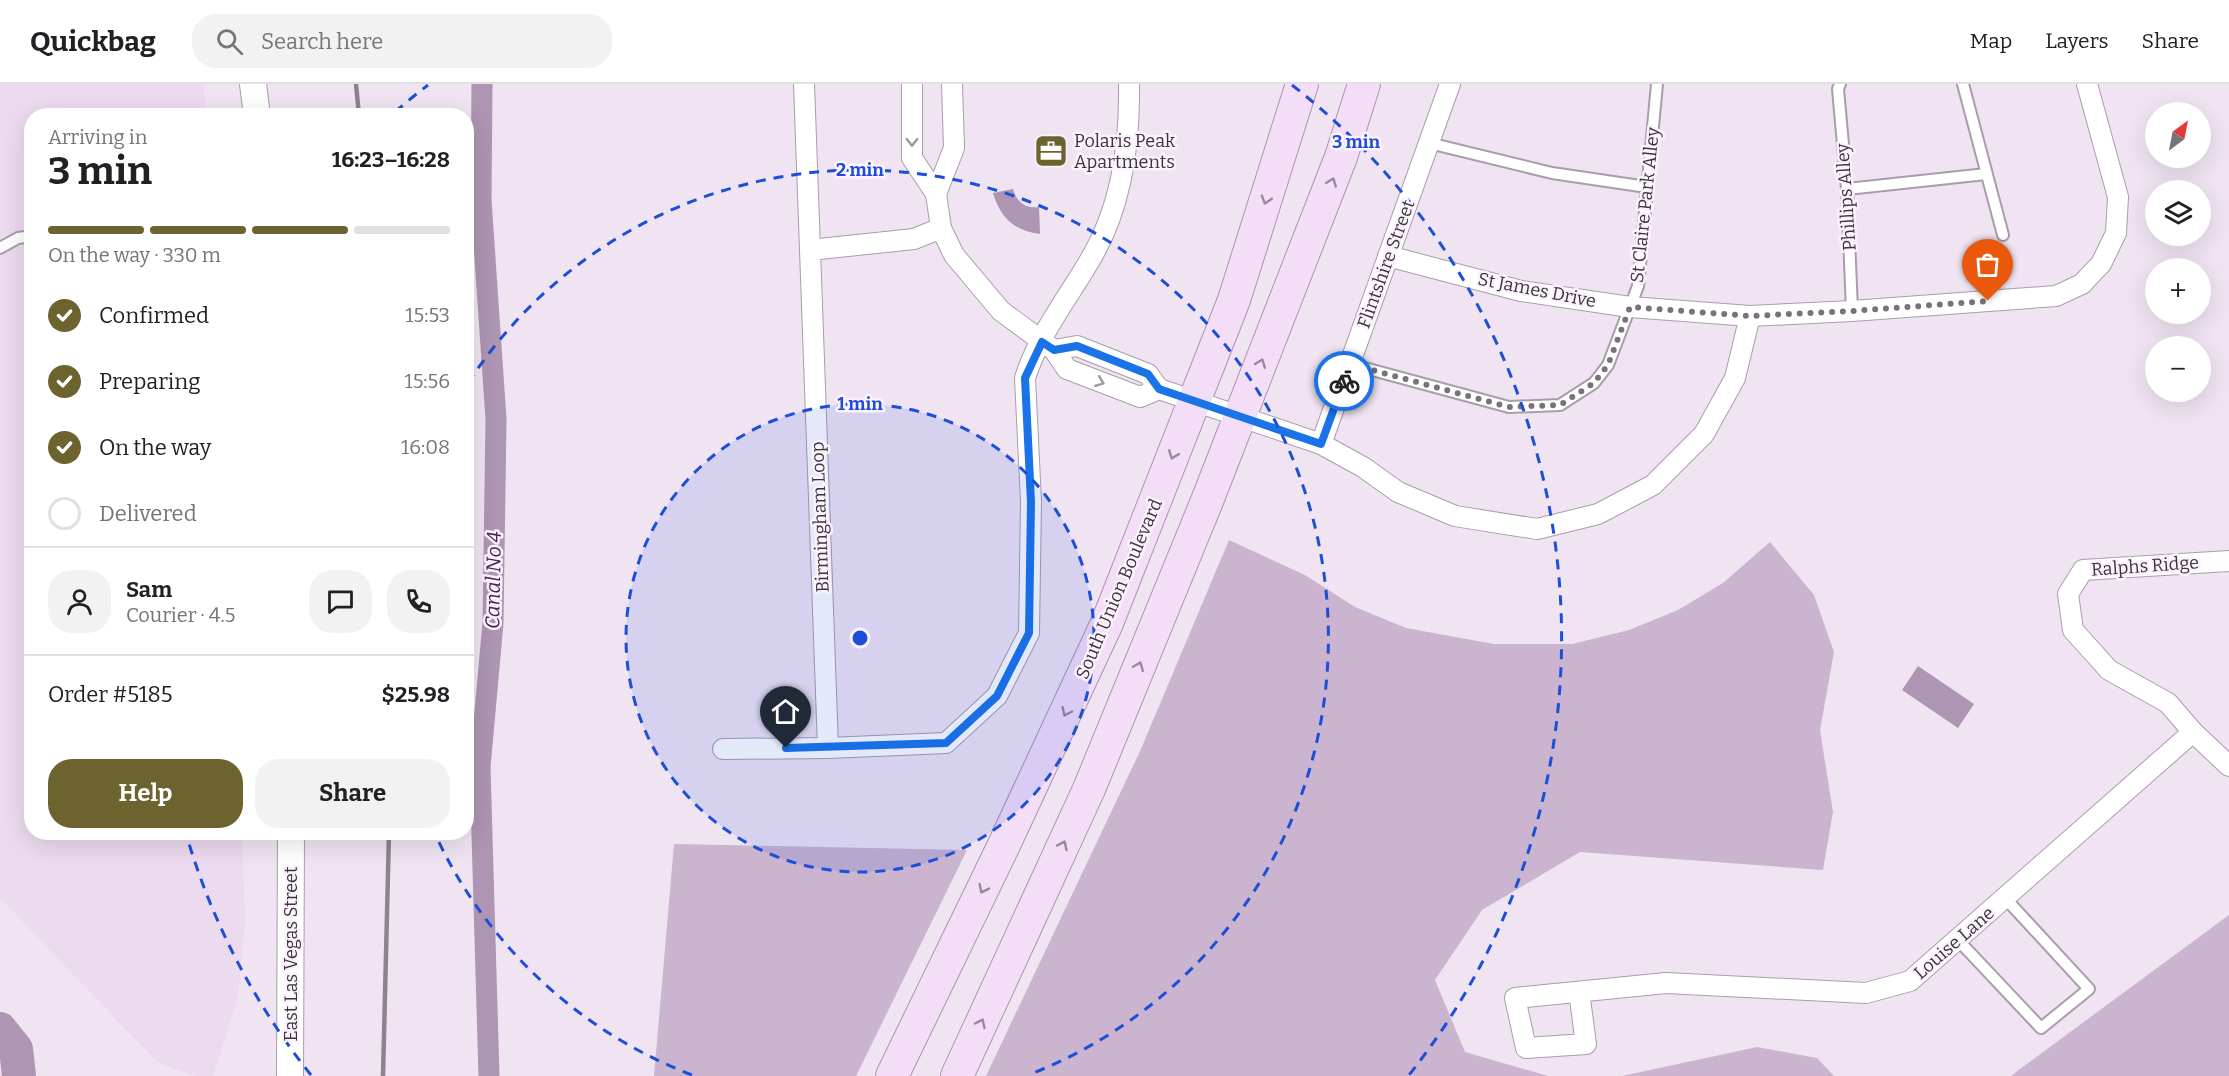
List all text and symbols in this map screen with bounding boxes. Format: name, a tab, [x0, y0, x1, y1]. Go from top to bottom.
search box	[192, 14, 612, 68]
text: Quickbag	[30, 25, 156, 58]
icon: search	[213, 25, 246, 58]
text: Search here	[261, 28, 383, 55]
text: Map	[1970, 28, 2012, 54]
text: Layers	[2045, 28, 2109, 54]
text: Share	[2142, 28, 2199, 54]
north arrow	[2145, 102, 2211, 168]
map controls	[2145, 102, 2211, 402]
text: Arriving in	[48, 125, 147, 149]
street label: St Claire Park Alley	[1626, 126, 1664, 284]
place label: Polaris Peak Apartments	[1074, 130, 1176, 173]
text: 3 min	[1332, 131, 1380, 153]
office icon: Polaris Peak Apartments	[1033, 133, 1069, 169]
one-way arrow	[906, 138, 918, 147]
street label: Phillips Alley	[1831, 142, 1861, 251]
text: 16:23–16:28	[332, 146, 450, 173]
text: 3 min	[48, 148, 152, 194]
text: 2 min	[836, 159, 884, 181]
one-way arrow	[1325, 177, 1337, 188]
button: layers	[2145, 180, 2211, 246]
one-way arrow	[1261, 194, 1273, 205]
street label: Flintshire Street	[1353, 196, 1420, 331]
pin	[1962, 239, 2013, 301]
text: On the way · 330 m	[48, 243, 221, 267]
icon: bag	[1971, 248, 2004, 281]
button: +	[2145, 258, 2211, 324]
street label: St James Drive	[1476, 268, 1598, 312]
icon: check	[48, 299, 81, 332]
text: Confirmed	[99, 302, 209, 329]
text: 15:53	[405, 303, 450, 327]
button: −	[2145, 336, 2211, 402]
courier	[1314, 351, 1374, 411]
one-way arrow	[1253, 358, 1266, 369]
icon: check	[48, 365, 81, 398]
icon: bike	[1328, 365, 1361, 398]
text: Preparing	[99, 368, 201, 395]
text: 15:56	[405, 369, 450, 393]
one-way arrow	[1094, 375, 1105, 387]
text: 1 min	[837, 393, 883, 415]
icon: check	[48, 431, 81, 464]
text: On the way	[99, 434, 211, 461]
text: 16:08	[401, 435, 450, 459]
street label: Birmingham Loop	[806, 441, 834, 593]
one-way arrow	[1168, 449, 1181, 460]
street label: South Union Boulevard	[1071, 495, 1167, 682]
text: Delivered	[99, 500, 197, 527]
water label: Canal No 4	[480, 531, 506, 629]
street label: Ralphs Ridge	[2090, 551, 2200, 581]
button: person	[48, 570, 111, 633]
button: chat	[309, 570, 372, 633]
button: phone	[387, 570, 450, 633]
text: Sam	[126, 576, 172, 603]
text: Courier · 4.5	[126, 603, 235, 627]
centre of rings	[850, 628, 870, 648]
one-way arrow	[1132, 661, 1144, 672]
text: Order #5185	[48, 681, 173, 708]
text: $25.98	[382, 681, 450, 708]
pin	[760, 686, 811, 748]
icon: home	[769, 695, 802, 728]
one-way arrow	[1061, 706, 1073, 717]
button: Help	[48, 759, 243, 828]
button: Share	[255, 759, 450, 828]
one-way arrow	[1055, 841, 1067, 852]
street label: East Las Vegas Street	[280, 866, 302, 1041]
one-way arrow	[979, 882, 990, 893]
street label: Louise Lane	[1909, 902, 1999, 984]
one-way arrow	[974, 1018, 986, 1029]

